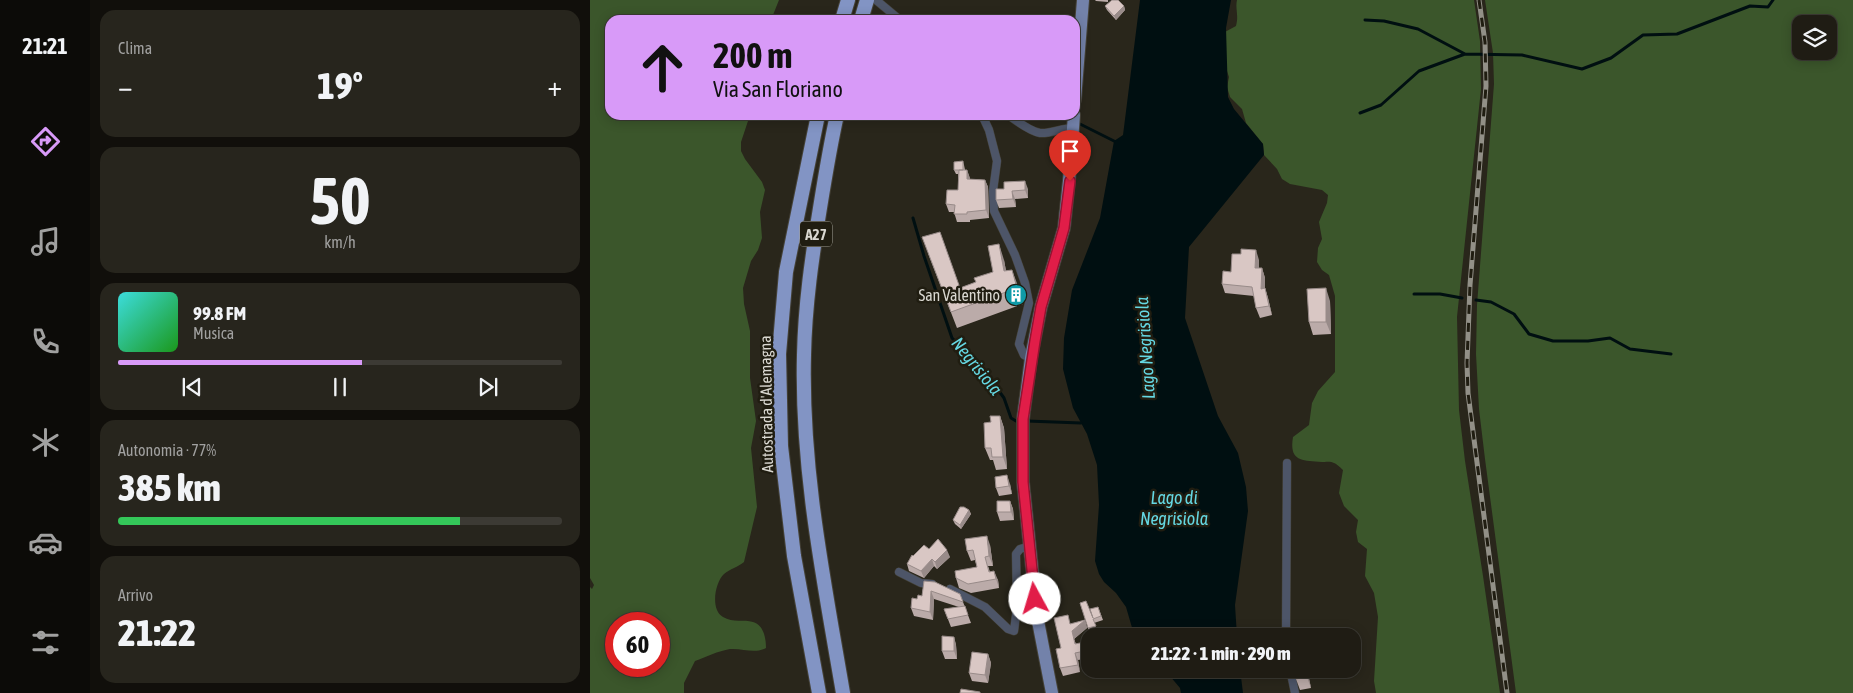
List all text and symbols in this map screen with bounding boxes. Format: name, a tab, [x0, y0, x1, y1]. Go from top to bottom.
map controls	[1792, 15, 1837, 60]
button: layers	[1792, 15, 1837, 60]
text: 21:21	[22, 33, 68, 59]
icon: ahead	[630, 35, 695, 100]
text: 200 m	[713, 35, 792, 75]
text: Clima	[118, 39, 152, 57]
text: 19°	[317, 64, 363, 107]
text: −	[118, 70, 133, 102]
text: +	[547, 70, 562, 102]
text: Via San Floriano	[713, 76, 843, 102]
icon: directions	[28, 124, 63, 159]
pin	[1049, 130, 1091, 181]
icon: arrive	[1056, 137, 1084, 165]
text: 50	[309, 163, 371, 238]
road number: A27	[800, 222, 832, 246]
icon: music	[28, 224, 63, 259]
text: km/h	[324, 233, 356, 251]
building icon: San Valentino	[1004, 283, 1028, 307]
place label: San Valentino	[918, 286, 1000, 304]
water label: Lago Negrisiola	[1131, 295, 1159, 400]
text: 99.8 FM	[193, 302, 246, 324]
icon: phone	[28, 324, 63, 359]
text: Musica	[193, 324, 234, 342]
water label: Negrisiola	[947, 333, 1007, 400]
street label: Autostrada d'Alemagna	[756, 335, 777, 473]
icon: previous	[178, 373, 206, 401]
icon: pause	[326, 373, 354, 401]
icon: next	[474, 373, 502, 401]
icon: climate	[28, 425, 63, 460]
text: Autonomia · 77%	[118, 441, 216, 459]
text: 385 km	[118, 466, 221, 509]
water label: Lago di Negrisiola	[1140, 487, 1209, 529]
icon: car	[28, 525, 63, 560]
position arrow	[1008, 572, 1060, 624]
text: Arrivo	[118, 586, 153, 604]
text: 21:22	[118, 611, 196, 654]
speed limit sign: 60	[605, 612, 670, 677]
icon: filters	[28, 625, 63, 660]
text: 21:22 · 1 min · 290 m	[1151, 642, 1291, 664]

